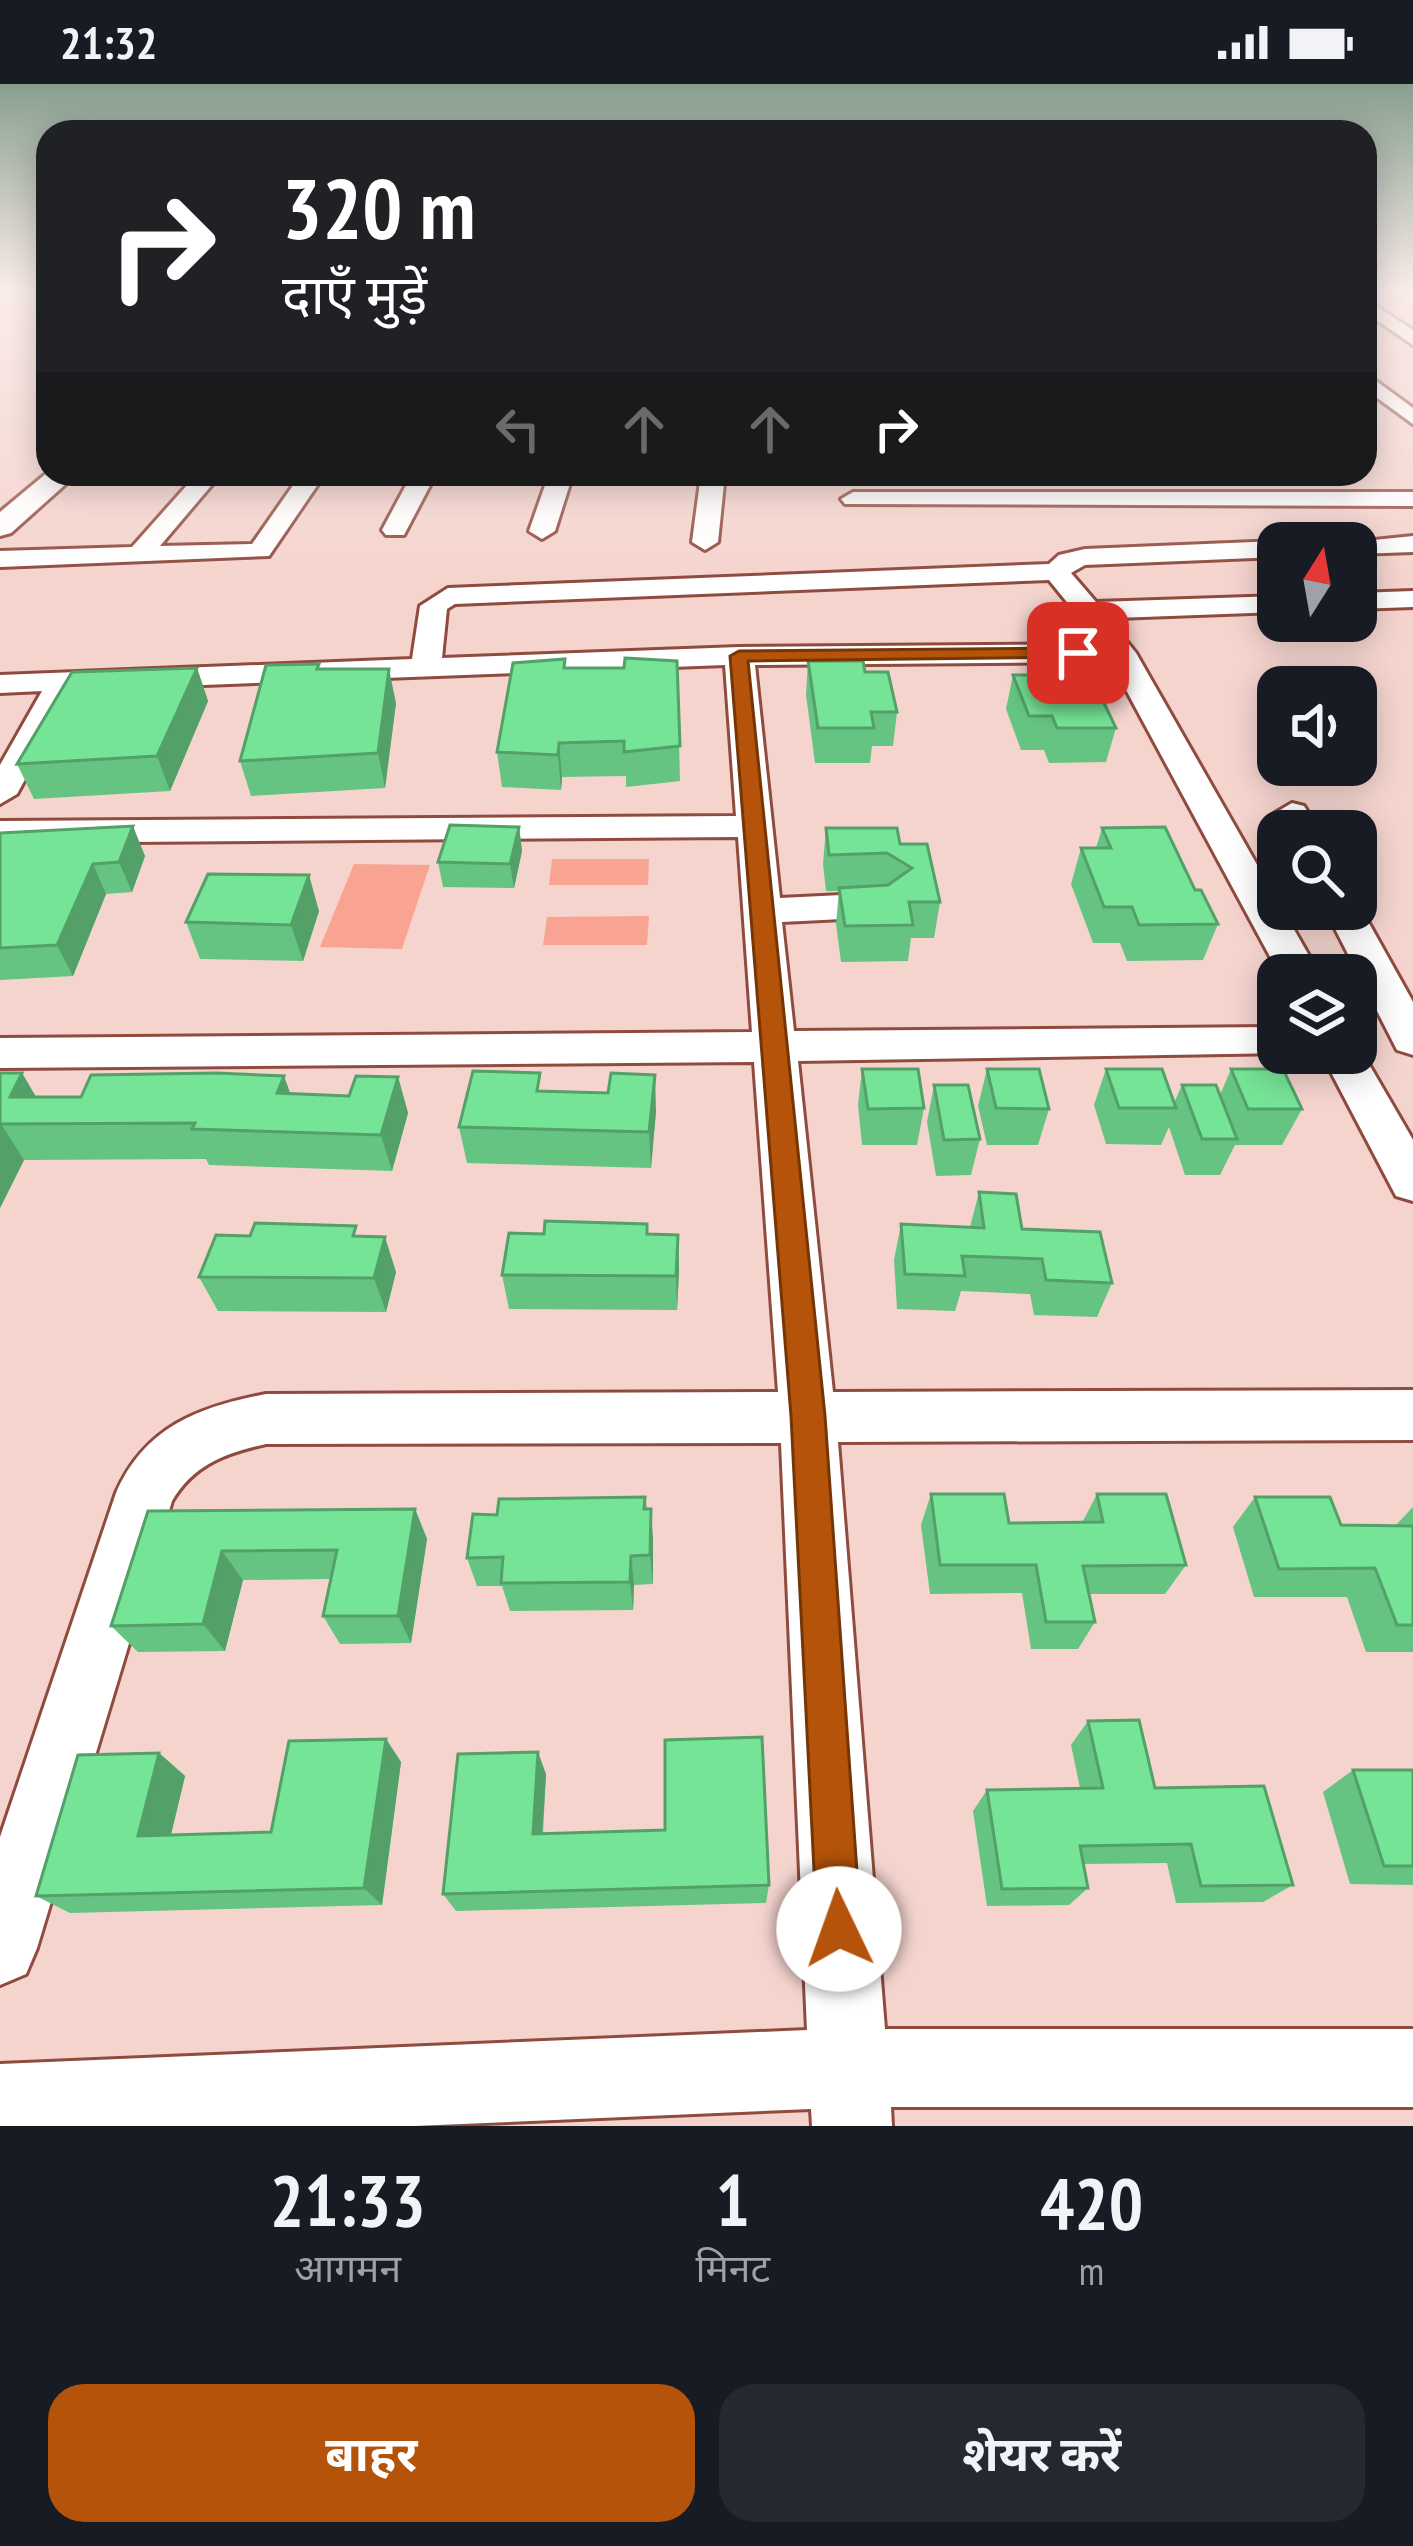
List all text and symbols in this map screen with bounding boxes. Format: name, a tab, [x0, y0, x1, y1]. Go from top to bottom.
text: 21:32	[60, 13, 157, 71]
text: 320 m	[282, 153, 475, 262]
icon: right	[84, 168, 240, 324]
text: दाएँ मुड़ें	[282, 259, 427, 329]
icon: left	[485, 396, 551, 462]
icon: ahead	[611, 396, 677, 462]
icon: ahead	[737, 396, 803, 462]
icon: right	[863, 396, 929, 462]
north arrow	[1257, 522, 1377, 642]
map controls	[1257, 522, 1377, 1074]
pin	[1027, 602, 1129, 704]
icon: arrive	[1045, 620, 1111, 686]
button: sound	[1257, 666, 1377, 786]
button: search	[1257, 810, 1377, 930]
button: layers	[1257, 954, 1377, 1074]
position arrow	[776, 1866, 902, 1992]
text: 21:33	[270, 2153, 426, 2246]
text: 1	[716, 2153, 750, 2246]
text: 420	[1040, 2156, 1143, 2249]
text: आगमन	[294, 2242, 401, 2293]
text: मिनट	[695, 2242, 770, 2293]
text: m	[1079, 2245, 1104, 2296]
button: बाहर	[48, 2384, 695, 2522]
button: शेयर करें	[719, 2384, 1365, 2522]

